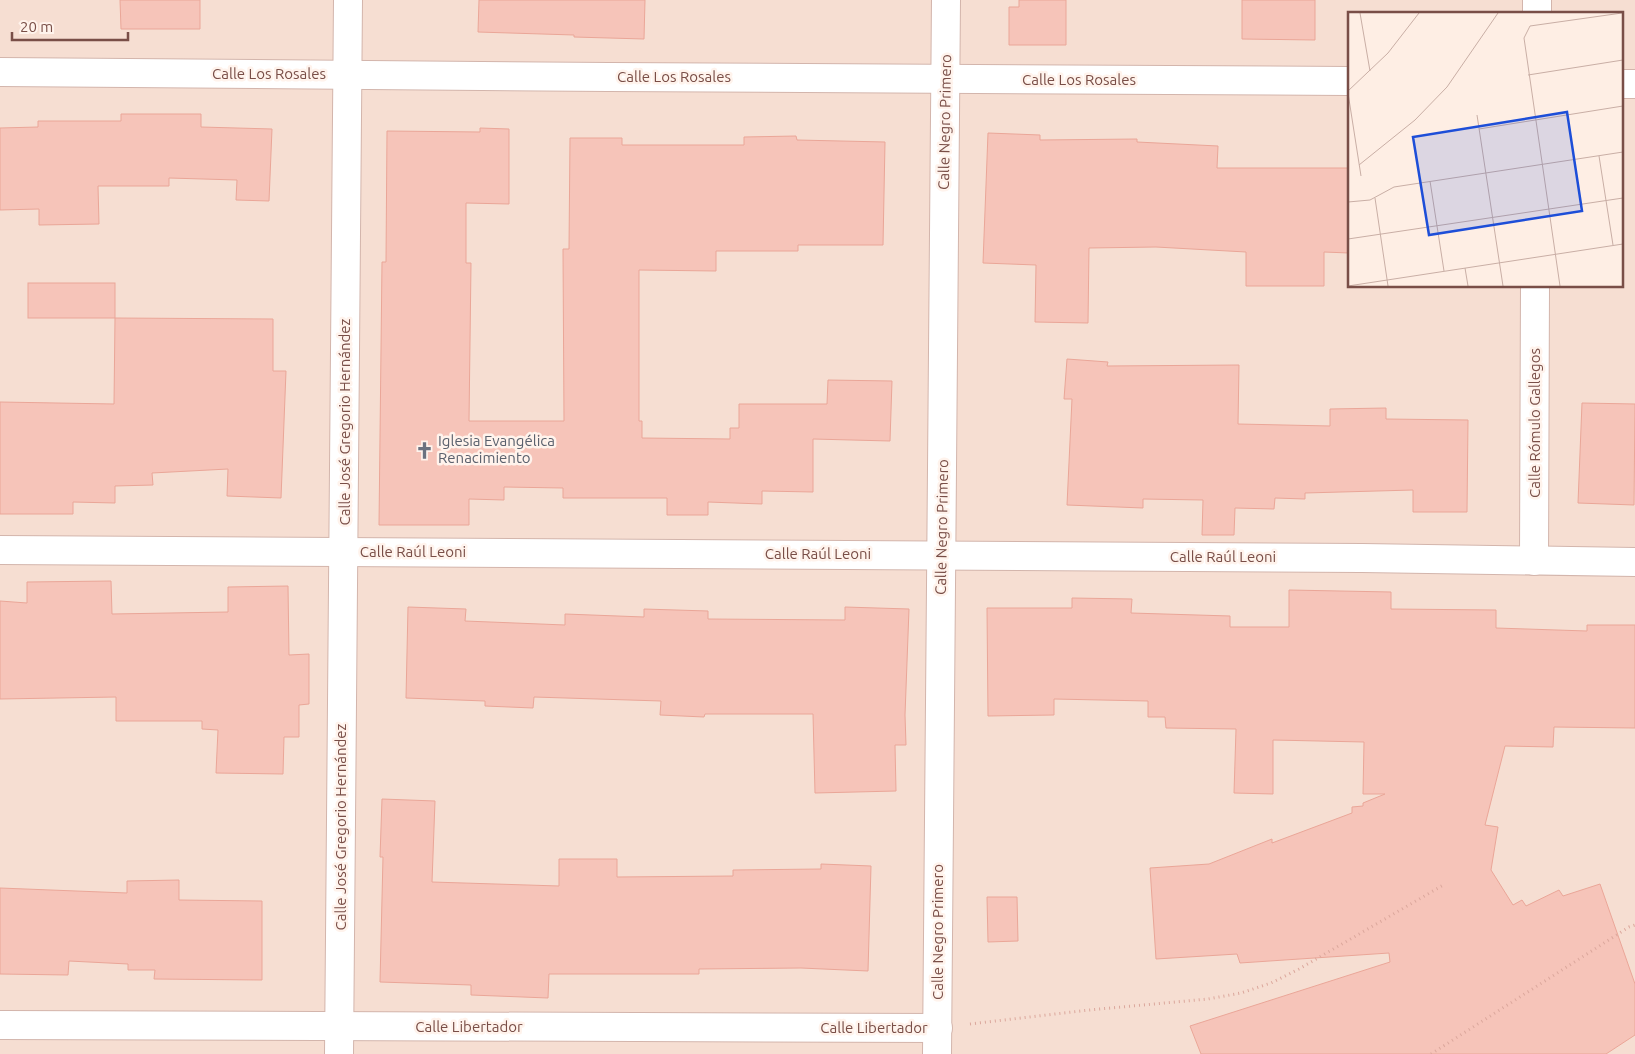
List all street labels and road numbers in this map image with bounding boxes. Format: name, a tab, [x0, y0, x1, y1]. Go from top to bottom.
street label: Calle Negro Primero	[935, 54, 954, 190]
street label: Calle Los Rosales	[212, 65, 326, 82]
street label: Calle Los Rosales	[617, 68, 731, 85]
street label: Calle Los Rosales	[1022, 71, 1136, 88]
street label: Calle José Gregorio Hernández	[336, 318, 353, 525]
street label: Calle Rómulo Gallegos	[1526, 348, 1543, 498]
street label: Calle Negro Primero	[932, 459, 951, 595]
street label: Calle Raúl Leoni	[360, 543, 466, 560]
street label: Calle Raúl Leoni	[765, 545, 871, 562]
street label: Calle Raúl Leoni	[1170, 548, 1276, 565]
street label: Calle José Gregorio Hernández	[332, 723, 349, 930]
street label: Calle Negro Primero	[929, 864, 946, 1000]
street label: Calle Libertador	[415, 1018, 523, 1035]
street label: Calle Libertador	[820, 1019, 928, 1036]

